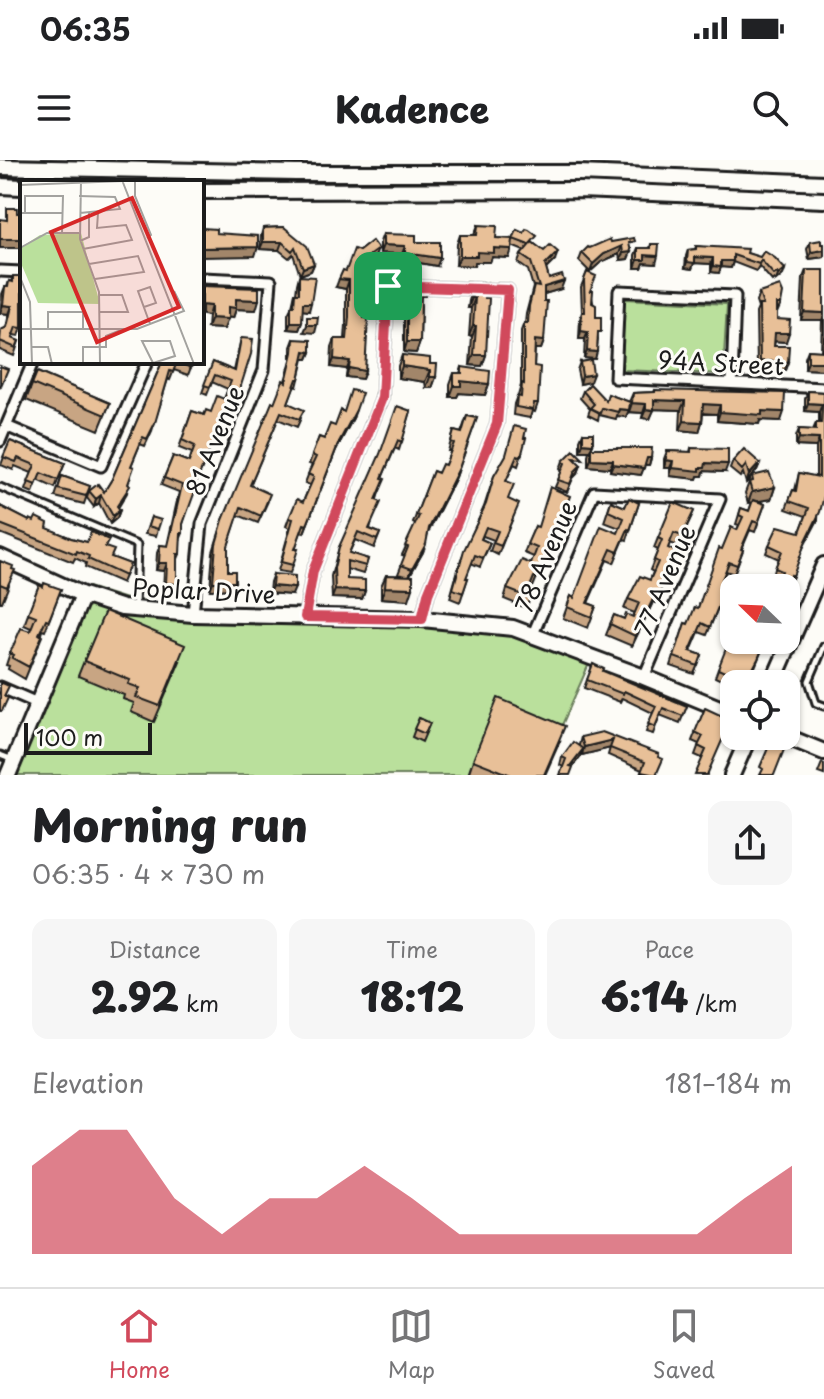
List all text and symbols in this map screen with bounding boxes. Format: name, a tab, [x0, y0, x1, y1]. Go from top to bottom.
text: 06:35	[40, 6, 131, 51]
text: Kadence	[335, 81, 489, 135]
icon: menu	[32, 86, 76, 130]
icon: search	[748, 86, 792, 130]
inset map	[20, 180, 204, 364]
pin	[354, 252, 422, 320]
icon: arrive	[366, 264, 410, 308]
street label: 94A Street	[657, 341, 785, 383]
street label: 81 Avenue	[176, 380, 252, 500]
street label: 78 Avenue	[505, 494, 585, 618]
street label: 77 Avenue	[624, 519, 704, 641]
street label: Poplar Drive	[131, 568, 277, 612]
north arrow	[720, 574, 800, 654]
map controls	[720, 574, 800, 750]
button: locate	[720, 670, 800, 750]
scale bar	[24, 719, 152, 755]
text: 100 m	[36, 720, 103, 753]
text: Morning run	[32, 791, 308, 857]
button: share	[708, 801, 792, 885]
text: 06:35 · 4 × 730 m	[32, 854, 265, 893]
text: Distance	[109, 932, 201, 965]
text: Time	[386, 932, 438, 965]
text: Pace	[644, 932, 694, 965]
text: 2.92	[90, 965, 179, 1026]
text: 18:12	[360, 965, 464, 1026]
text: 6:14	[601, 965, 688, 1026]
text: km	[179, 986, 219, 1019]
text: /km	[688, 986, 738, 1019]
text: Elevation	[32, 1063, 144, 1102]
text: 181–184 m	[665, 1063, 792, 1102]
tab: Home	[109, 1304, 170, 1385]
tab: Map	[388, 1304, 435, 1385]
tab: Saved	[653, 1304, 715, 1385]

